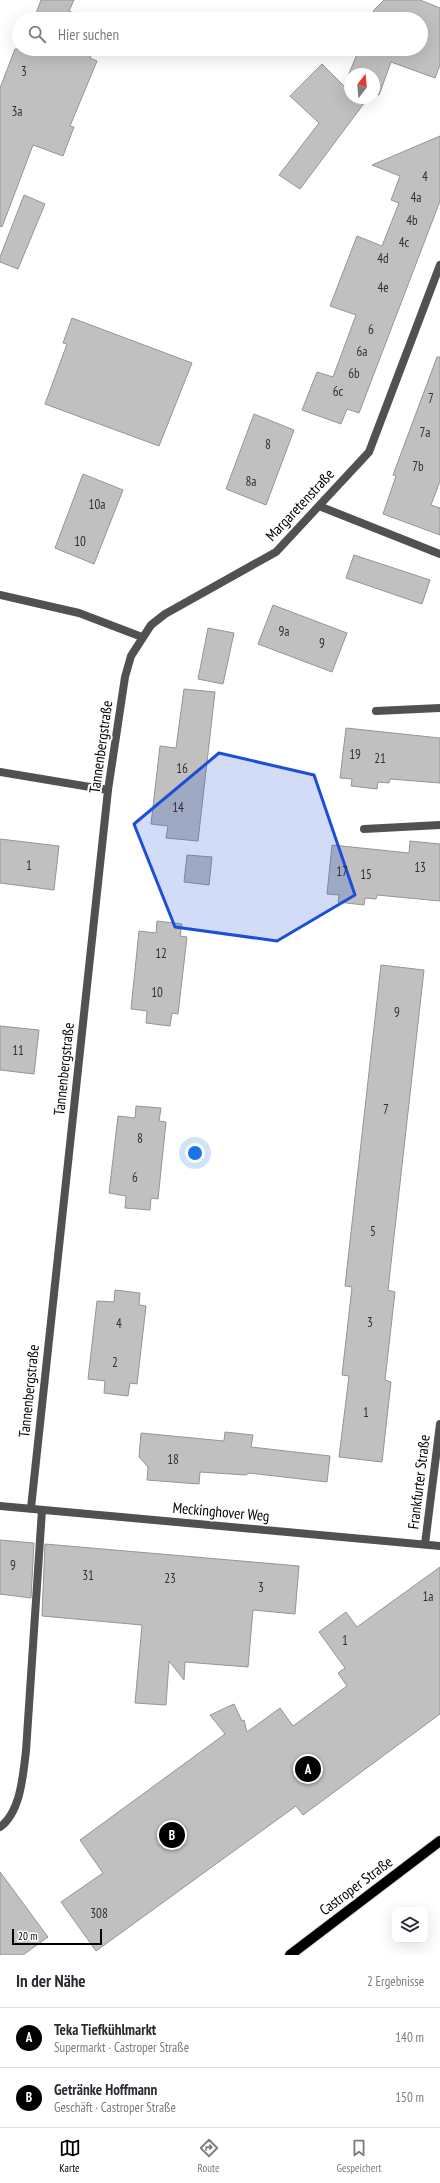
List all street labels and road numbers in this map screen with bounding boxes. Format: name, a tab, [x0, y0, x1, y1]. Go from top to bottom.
street label: Margaretenstraße	[261, 465, 338, 545]
street label: Tannenbergstraße	[85, 699, 116, 795]
street label: Tannenbergstraße	[49, 1021, 78, 1116]
street label: Tannenbergstraße	[14, 1343, 43, 1438]
street label: Frankfurter Straße	[403, 1434, 434, 1530]
street label: Meckinghover Weg	[172, 1498, 270, 1525]
street label: Castroper Straße	[315, 1852, 396, 1919]

